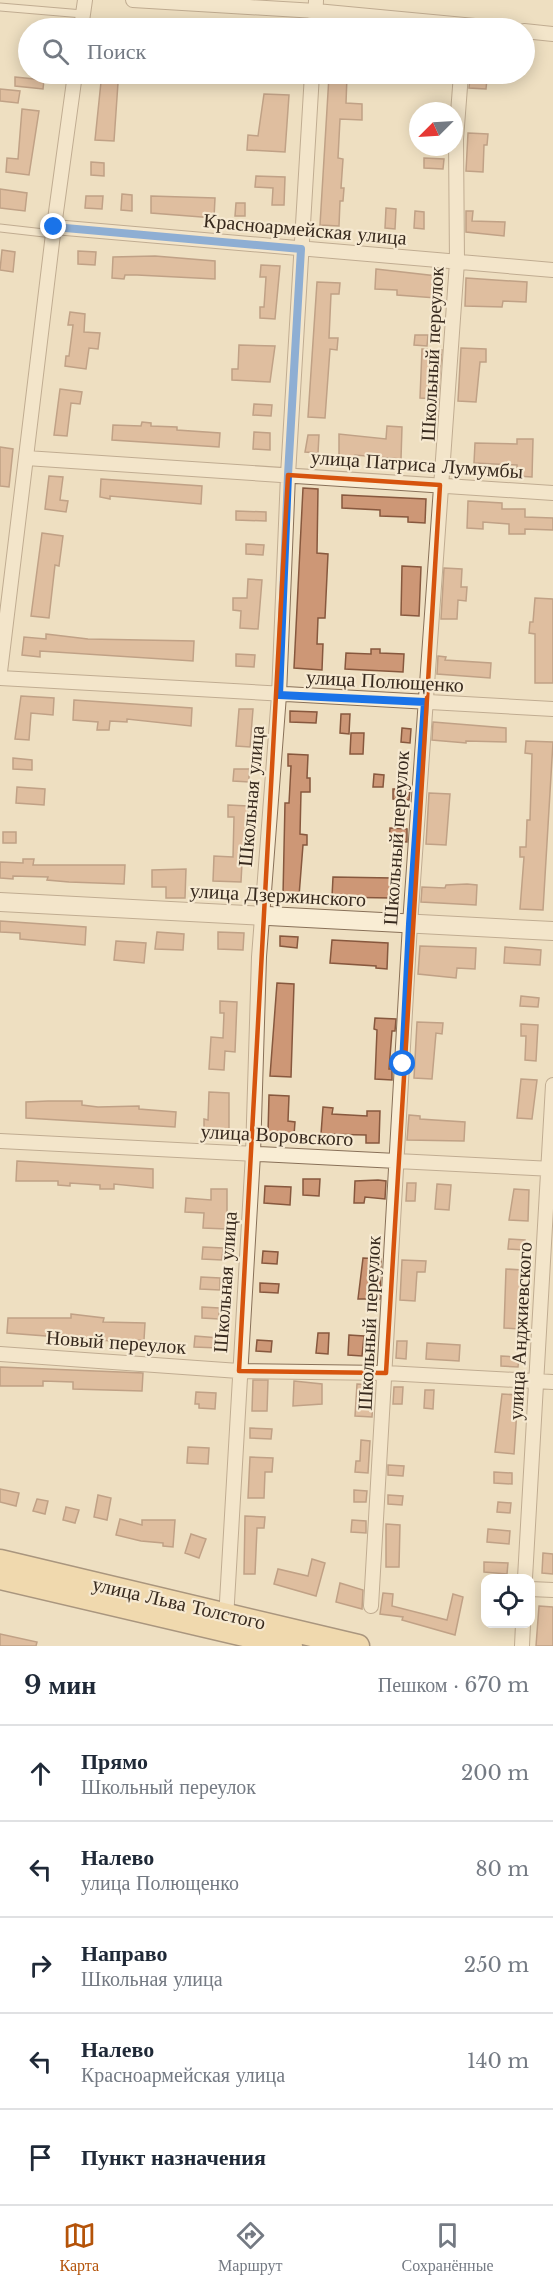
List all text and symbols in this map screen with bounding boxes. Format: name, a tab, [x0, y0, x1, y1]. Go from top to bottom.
search box	[18, 18, 535, 84]
icon: search	[39, 35, 72, 68]
text: Поиск	[87, 38, 146, 65]
north arrow	[409, 102, 463, 156]
street label: Красноармейская улица	[202, 208, 408, 250]
route end	[40, 213, 66, 239]
street label: Школьный переулок	[415, 266, 449, 442]
street label: улица Патриса Лумумбы	[310, 445, 524, 483]
street label: улица Полющенко	[306, 665, 464, 697]
street label: Школьная улица	[233, 724, 269, 868]
street label: Школьный переулок	[378, 750, 414, 926]
street label: улица Дзержинского	[189, 878, 367, 912]
route start	[389, 1050, 415, 1076]
street label: улица Воровского	[200, 1119, 354, 1151]
street label: Школьная улица	[208, 1210, 242, 1353]
street label: Школьный переулок	[352, 1235, 386, 1411]
street label: улица Анджиевского	[503, 1241, 537, 1421]
street label: Новый переулок	[45, 1325, 187, 1359]
street label: улица Льва Толстого	[90, 1571, 268, 1635]
map controls	[481, 1574, 535, 1628]
button: locate	[481, 1574, 535, 1628]
text: 9 мин	[24, 1669, 96, 1701]
text: Пешком · 670 m	[378, 1673, 529, 1697]
text: Прямо	[81, 1748, 148, 1775]
icon: ahead	[24, 1757, 57, 1790]
text: 200 m	[461, 1761, 529, 1785]
text: Школьный переулок	[81, 1775, 256, 1799]
text: Налево	[81, 1844, 154, 1871]
icon: left	[24, 1853, 57, 1886]
text: 80 m	[475, 1857, 529, 1881]
text: улица Полющенко	[81, 1871, 239, 1895]
text: Направо	[81, 1940, 167, 1967]
icon: right	[24, 1949, 57, 1982]
text: 250 m	[464, 1953, 529, 1977]
text: Школьная улица	[81, 1967, 223, 1991]
text: Налево	[81, 2036, 154, 2063]
icon: left	[24, 2045, 57, 2078]
text: 140 m	[467, 2049, 529, 2073]
text: Красноармейская улица	[81, 2063, 285, 2087]
icon: arrive	[24, 2141, 57, 2174]
text: Пункт назначения	[81, 2144, 266, 2171]
tab: Карта	[59, 2219, 99, 2275]
tab: Маршрут	[218, 2219, 283, 2275]
tab: Сохранённые	[402, 2219, 494, 2275]

